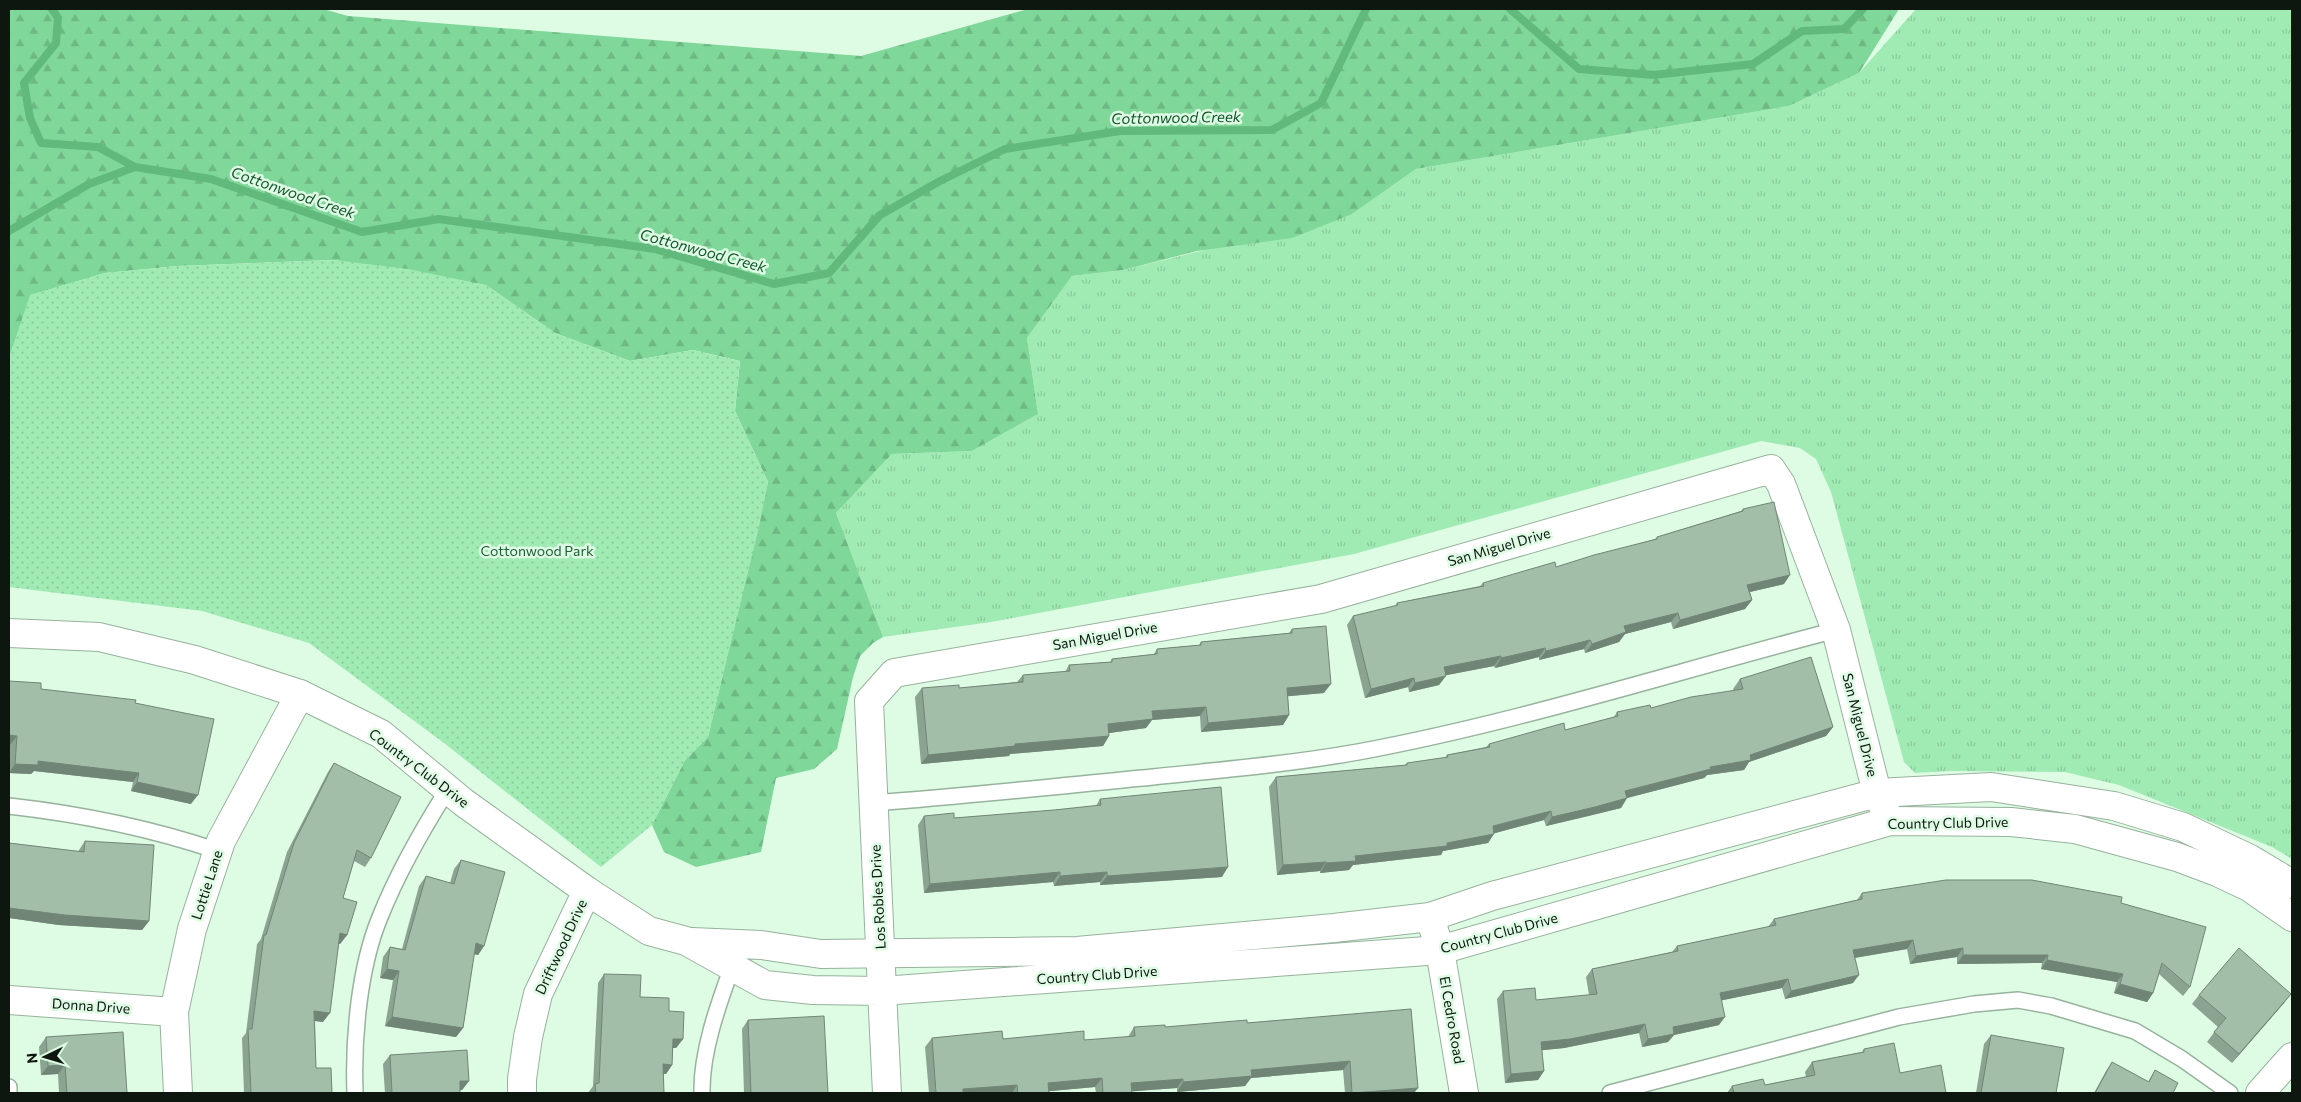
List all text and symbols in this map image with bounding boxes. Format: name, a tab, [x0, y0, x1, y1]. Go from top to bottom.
water label: Cottonwood Creek	[1111, 107, 1242, 127]
water label: Cottonwood Creek	[229, 162, 358, 222]
water label: Cottonwood Creek	[638, 225, 769, 276]
street label: San Miguel Drive	[1446, 524, 1552, 569]
park label: Cottonwood Park	[480, 542, 594, 559]
street label: San Miguel Drive	[1051, 618, 1159, 653]
street label: San Miguel Drive	[1839, 671, 1882, 778]
street label: Country Club Drive	[366, 724, 473, 811]
street label: Country Club Drive	[1887, 813, 2009, 832]
street label: Los Robles Drive	[866, 844, 889, 950]
street label: Lottie Lane	[187, 848, 226, 922]
street label: Driftwood Drive	[531, 896, 590, 997]
street label: Country Club Drive	[1438, 909, 1559, 956]
street label: Country Club Drive	[1036, 962, 1158, 987]
street label: El Cedro Road	[1436, 975, 1469, 1065]
street label: Donna Drive	[51, 994, 131, 1017]
north arrow	[20, 1032, 70, 1082]
text: N	[23, 1052, 40, 1064]

